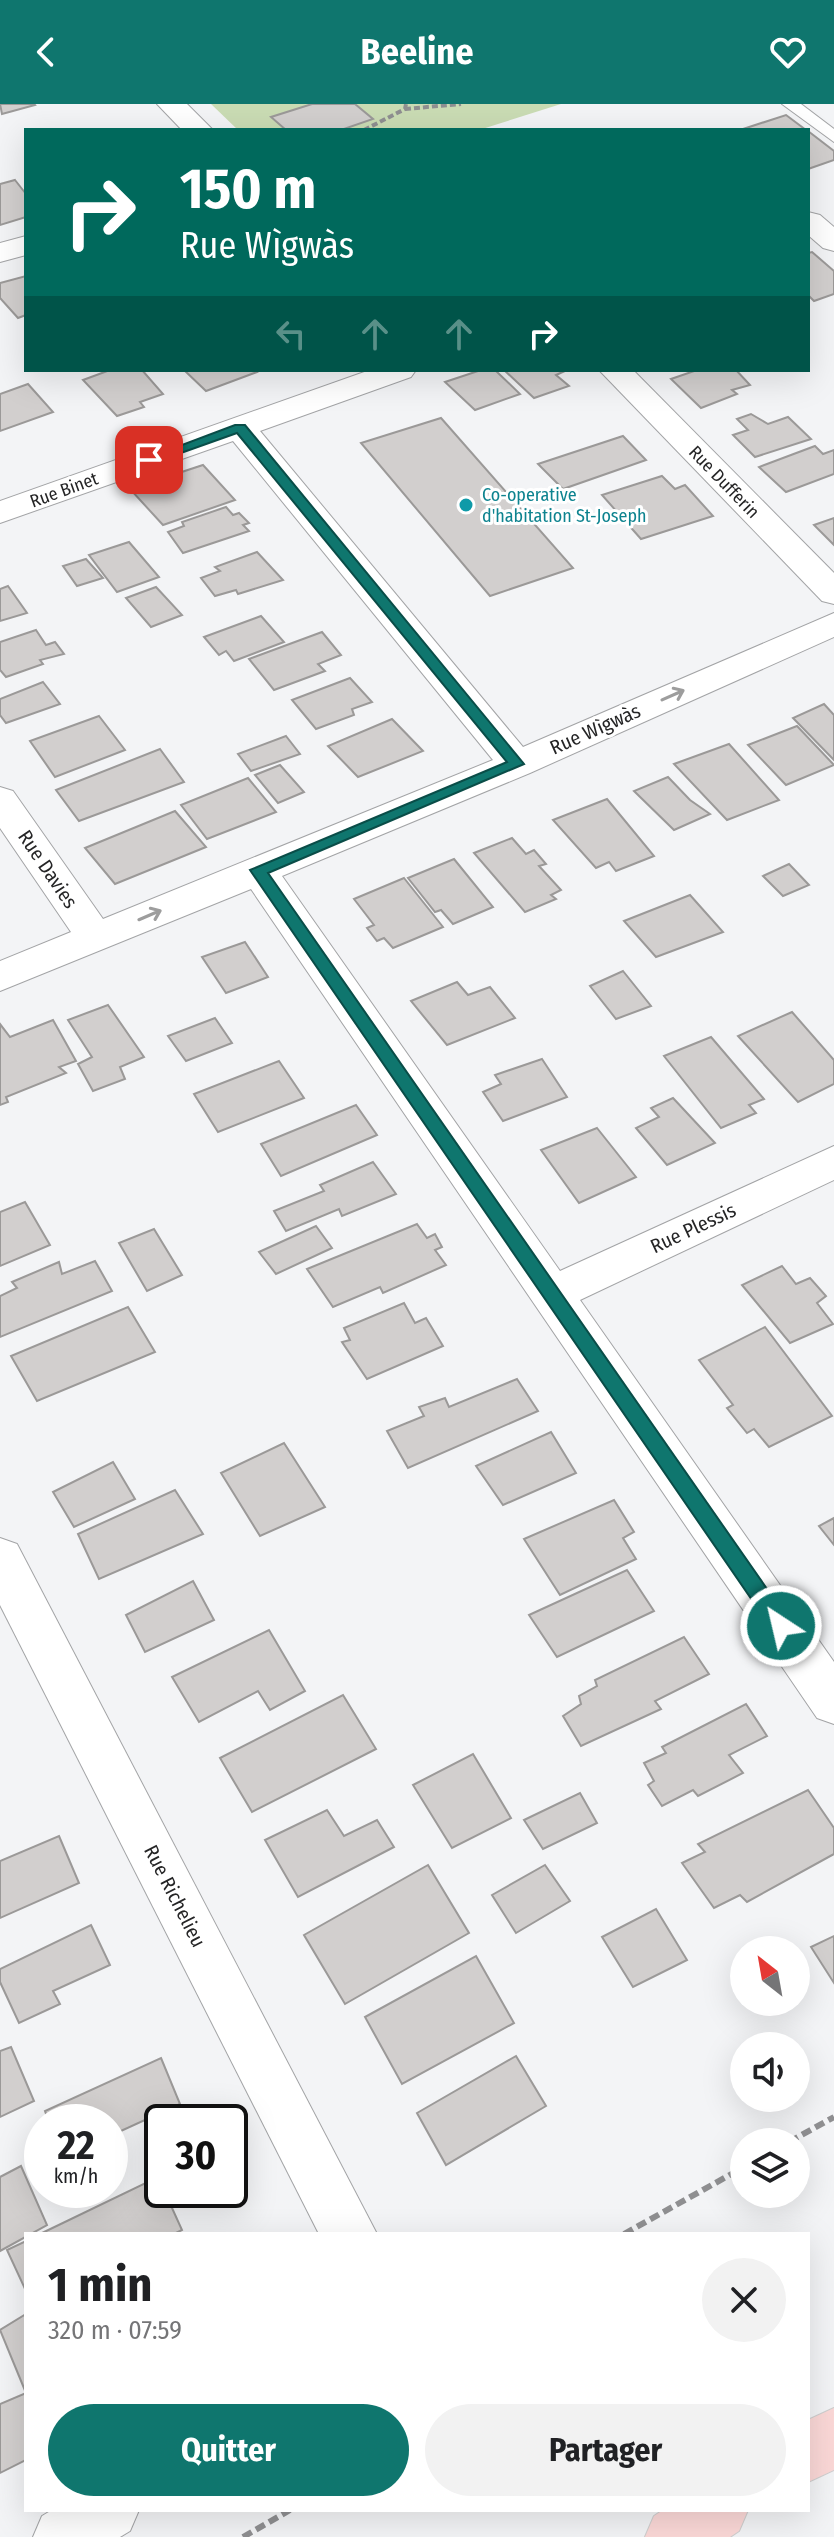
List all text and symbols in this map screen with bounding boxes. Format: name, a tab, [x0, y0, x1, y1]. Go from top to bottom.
icon: back	[24, 30, 68, 74]
text: Beeline	[361, 30, 473, 74]
icon: heart	[766, 30, 810, 74]
text: 150 m	[180, 156, 316, 223]
icon: right	[48, 160, 152, 264]
text: Rue Wìgwàs	[180, 224, 354, 268]
icon: left	[269, 312, 313, 356]
icon: ahead	[353, 312, 397, 356]
icon: ahead	[437, 312, 481, 356]
icon: right	[521, 312, 565, 356]
pin	[115, 426, 183, 494]
icon: arrive	[127, 438, 171, 482]
street label: Rue Dufferin	[684, 441, 764, 523]
street label: Rue Binet	[27, 467, 101, 512]
place label: Co-operative d'habitation St-Joseph	[482, 484, 646, 527]
marker: Co-operative d'habitation St-Joseph	[457, 496, 475, 514]
one-way arrow	[661, 687, 685, 702]
street label: Rue Wìgwàs	[546, 698, 644, 760]
street label: Rue Davies	[13, 825, 83, 913]
one-way arrow	[137, 907, 162, 922]
street label: Rue Plessis	[646, 1198, 740, 1258]
position arrow	[739, 1584, 823, 1668]
street label: Rue Richelieu	[139, 1841, 211, 1951]
north arrow	[730, 1936, 810, 2016]
map controls	[730, 1936, 810, 2208]
button: sound	[730, 2032, 810, 2112]
speed limit sign: 30	[144, 2104, 248, 2208]
text: 22	[57, 2122, 95, 2170]
button: layers	[730, 2128, 810, 2208]
text: km/h	[54, 2164, 98, 2188]
text: 1 min	[48, 2256, 153, 2314]
button: close	[702, 2258, 786, 2342]
text: 320 m · 07:59	[48, 2315, 182, 2346]
button: Quitter	[48, 2404, 409, 2496]
button: Partager	[425, 2404, 786, 2496]

